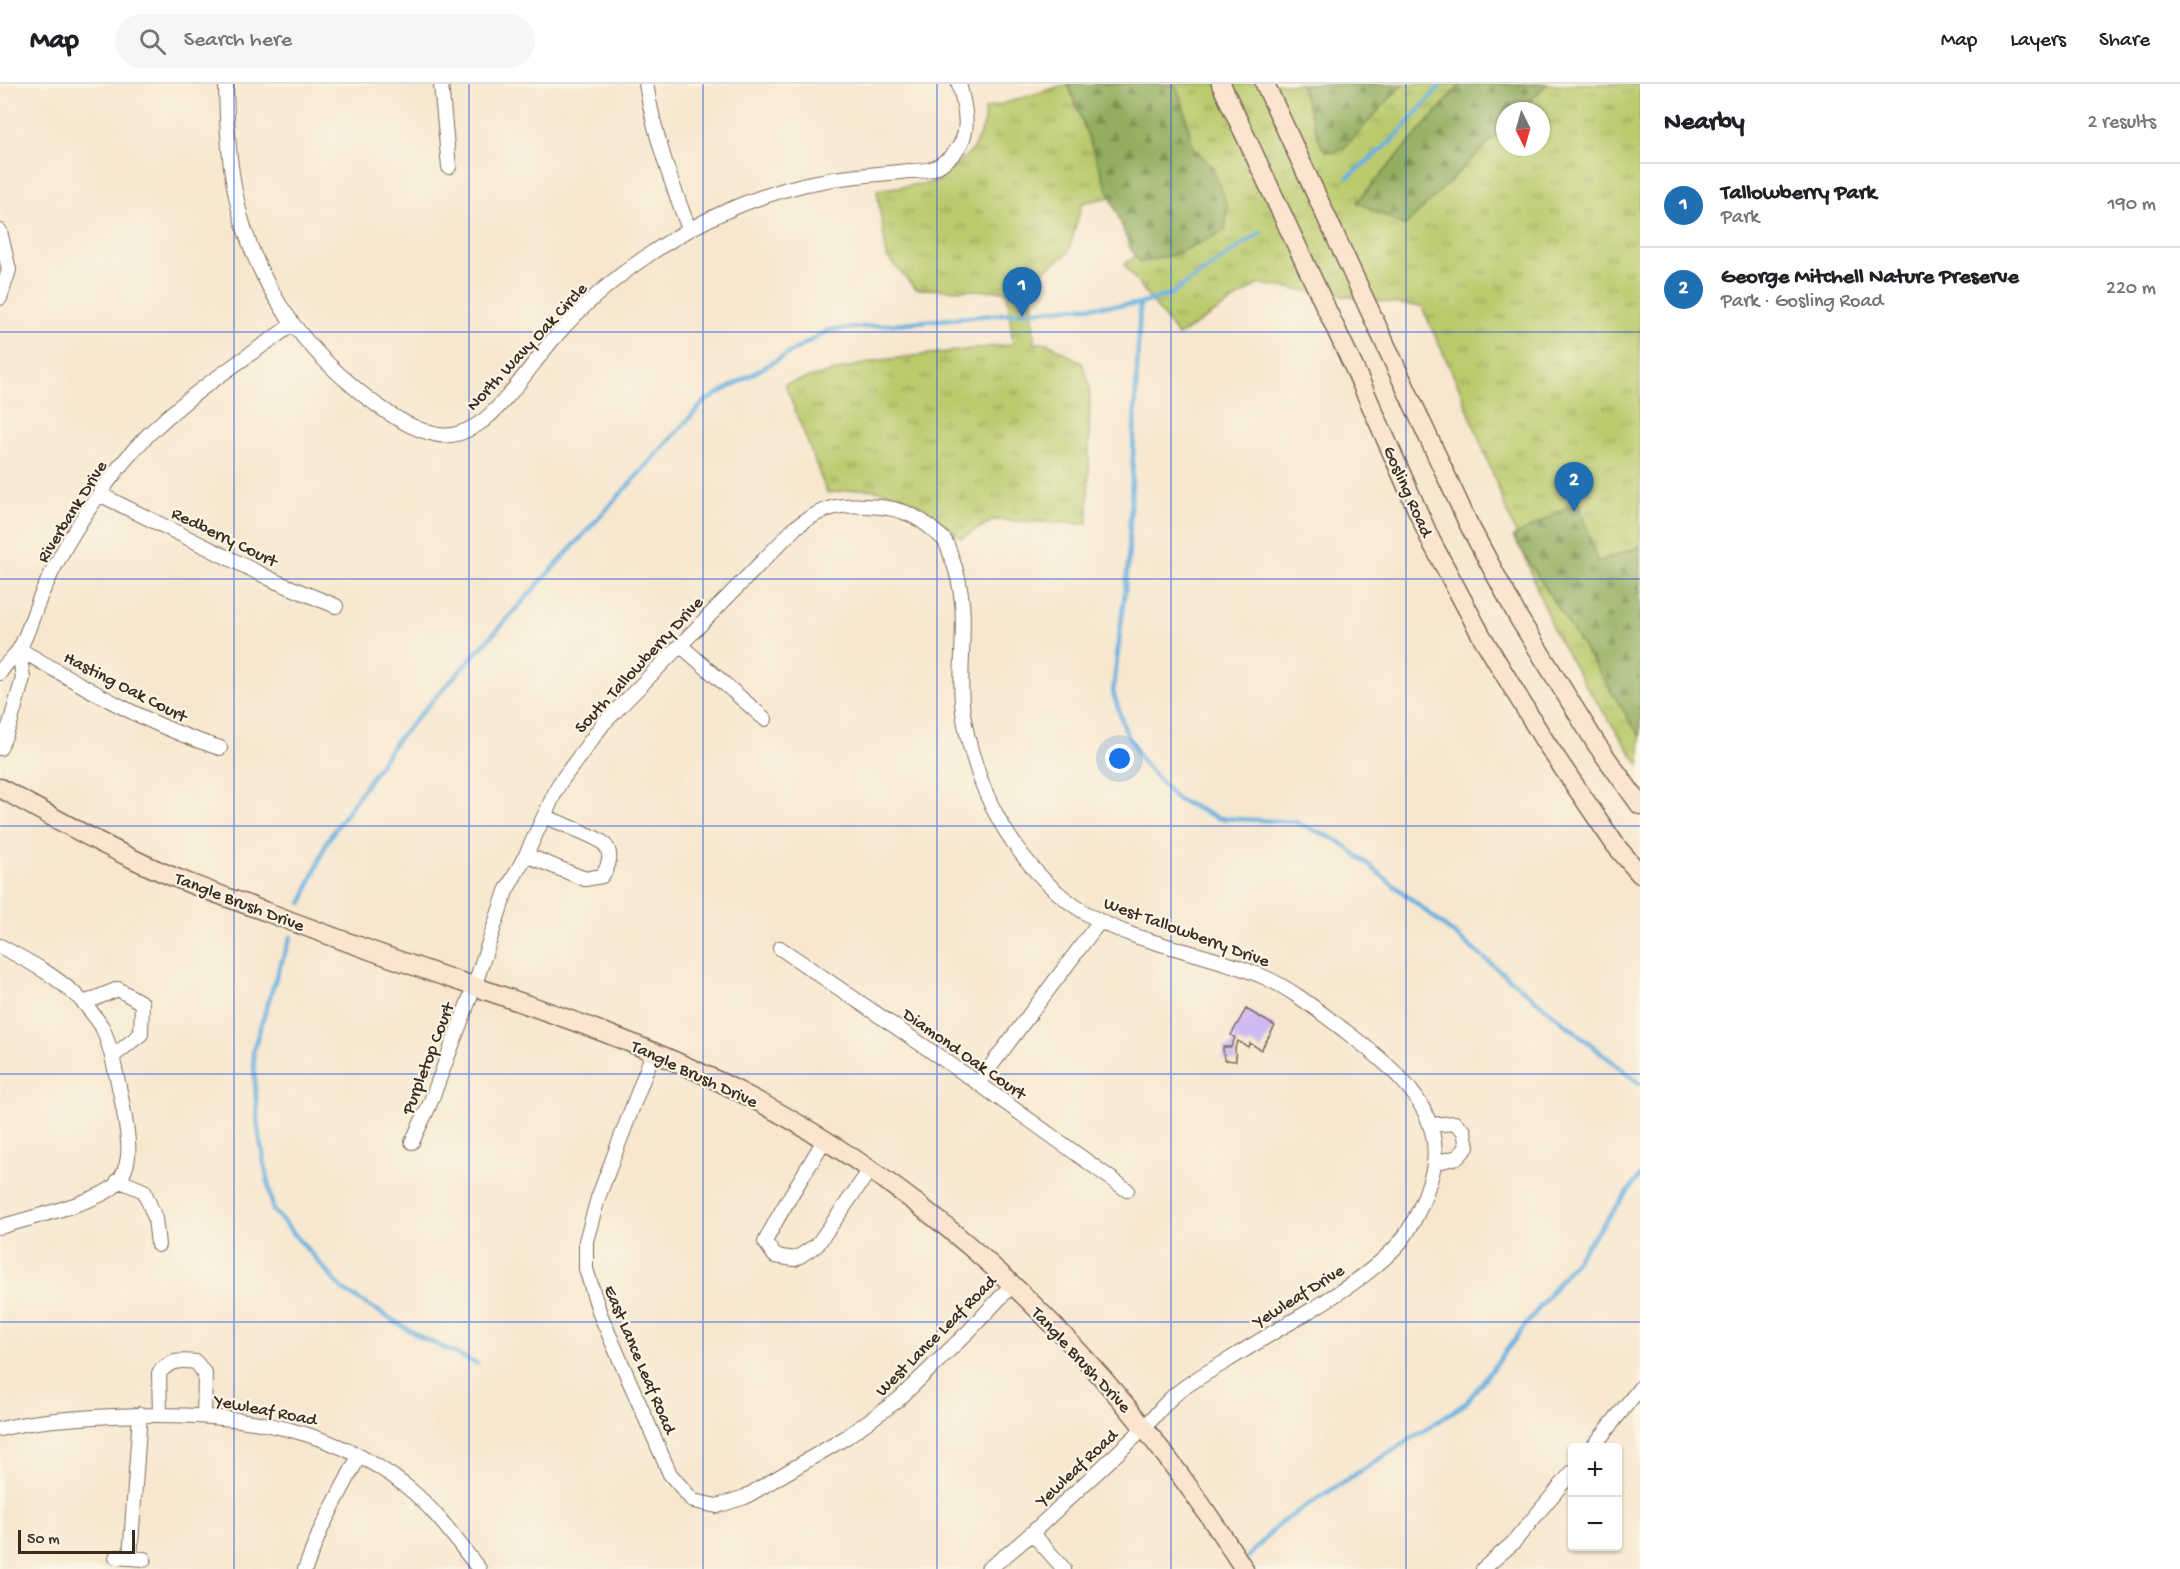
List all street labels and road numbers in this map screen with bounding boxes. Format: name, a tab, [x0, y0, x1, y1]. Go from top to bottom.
street label: North Wavy Oak Circle	[463, 279, 593, 416]
street label: Gosling Road	[1377, 443, 1437, 542]
street label: Riverbank Drive	[33, 457, 113, 567]
street label: Redberry Court	[168, 504, 282, 574]
street label: South Tallowberry Drive	[571, 592, 709, 738]
street label: Hasting Oak Court	[60, 648, 191, 729]
street label: Tangle Brush Drive	[170, 869, 307, 938]
street label: West Tallowberry Drive	[1100, 894, 1273, 973]
street label: Purpletop Court	[398, 999, 461, 1119]
street label: Diamond Oak Court	[897, 1004, 1031, 1106]
street label: Tangle Brush Drive	[626, 1036, 761, 1114]
street label: Yewleaf Drive	[1248, 1260, 1350, 1335]
street label: West Lance Leaf Road	[872, 1271, 1003, 1402]
street label: East Lance Leaf Road	[598, 1283, 680, 1439]
street label: Tangle Brush Drive	[1025, 1303, 1135, 1418]
street label: Yewleaf Road	[211, 1391, 320, 1432]
street label: Yewleaf Road	[1031, 1425, 1124, 1513]

